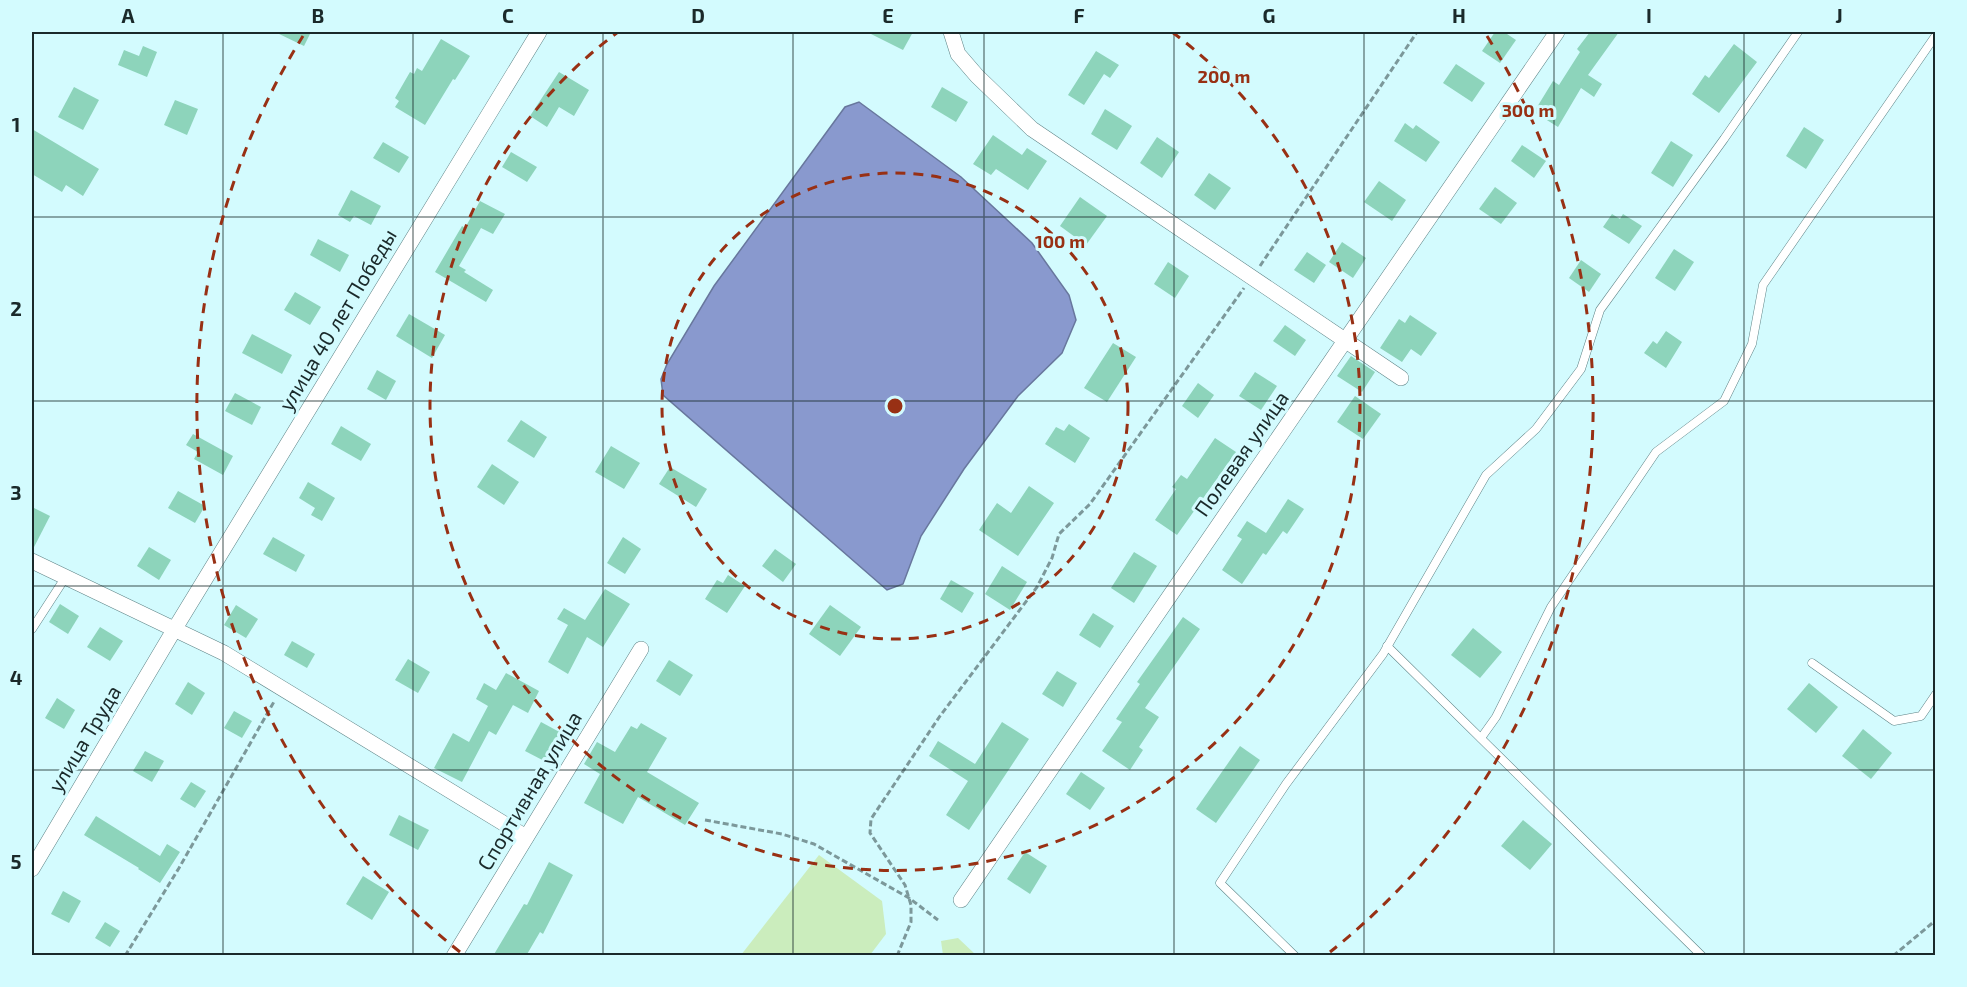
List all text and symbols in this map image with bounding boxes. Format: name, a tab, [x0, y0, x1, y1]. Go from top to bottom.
text: A	[121, 3, 135, 27]
text: B	[312, 3, 324, 27]
text: C	[502, 3, 514, 27]
text: D	[691, 3, 705, 27]
text: E	[882, 3, 894, 27]
text: F	[1073, 3, 1085, 27]
text: G	[1263, 3, 1275, 27]
text: H	[1452, 3, 1466, 27]
text: I	[1646, 3, 1652, 27]
text: J	[1835, 3, 1843, 27]
text: 200 m	[1198, 65, 1250, 87]
text: 300 m	[1502, 99, 1554, 121]
text: 1	[12, 112, 20, 136]
street label: улица 40 лет Победы	[272, 224, 402, 415]
text: 100 m	[1035, 230, 1085, 252]
text: 2	[10, 296, 22, 320]
street label: Полевая улица	[1188, 386, 1294, 521]
centre of rings	[885, 396, 905, 416]
text: 3	[10, 480, 22, 504]
text: 4	[10, 665, 23, 689]
street label: улица Труда	[42, 680, 126, 797]
street label: Спортивная улица	[471, 706, 587, 875]
text: 5	[10, 849, 22, 873]

